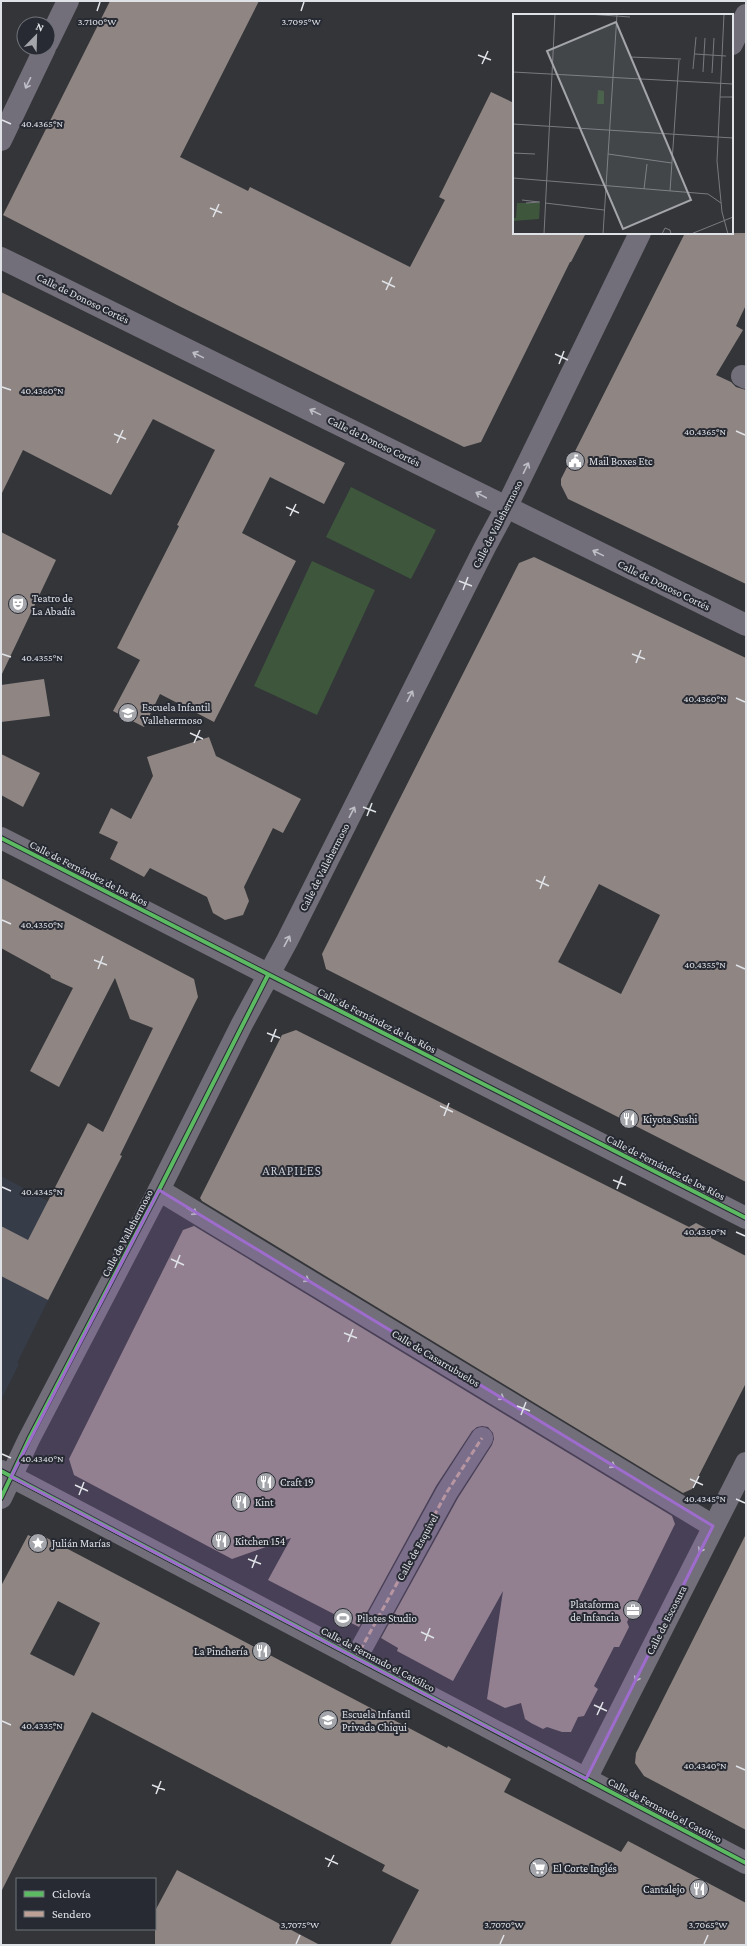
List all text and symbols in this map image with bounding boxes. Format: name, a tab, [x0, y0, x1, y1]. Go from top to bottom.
inset map	[513, 14, 733, 234]
north arrow	[16, 16, 56, 56]
text: 3.7100°W	[78, 16, 117, 27]
text: 3.7095°W	[281, 16, 321, 27]
text: N	[34, 20, 46, 34]
one-way arrow	[24, 77, 31, 89]
text: 40.4365°N	[21, 118, 63, 129]
street label: Calle de Donoso Cortés	[35, 270, 131, 326]
one-way arrow	[192, 351, 204, 358]
text: 40.4360°N	[20, 385, 64, 396]
one-way arrow	[309, 408, 321, 415]
street label: Calle de Donoso Cortés	[326, 413, 422, 469]
text: 40.4365°N	[684, 426, 726, 437]
public building icon: Mail Boxes Etc	[564, 450, 586, 472]
place label: Mail Boxes Etc	[589, 455, 653, 467]
one-way arrow	[523, 462, 530, 474]
street label: Calle de Vallehermoso	[470, 478, 525, 570]
one-way arrow	[476, 491, 488, 498]
one-way arrow	[592, 549, 604, 556]
street label: Calle de Donoso Cortés	[616, 557, 712, 613]
place label: Teatro de La Abadía	[32, 592, 75, 617]
theatre icon: Teatro de La Abadía	[7, 593, 29, 615]
text: 40.4355°N	[21, 652, 63, 663]
one-way arrow	[407, 691, 414, 703]
text: 40.4360°N	[683, 693, 727, 704]
place label: Escuela Infantil Vallehermoso	[142, 701, 211, 726]
school or university icon: Escuela Infantil Vallehermoso	[117, 702, 139, 724]
one-way arrow	[348, 807, 356, 819]
street label: Calle de Vallehermoso	[297, 821, 352, 913]
street label: Calle de Fernández de los Ríos	[28, 838, 150, 908]
text: 40.4350°N	[21, 919, 64, 930]
one-way arrow	[283, 935, 291, 947]
text: 40.4355°N	[684, 959, 726, 970]
street label: Calle de Fernández de los Ríos	[316, 985, 438, 1055]
restaurant icon: Kiyota Sushi	[618, 1108, 640, 1130]
place label: Kiyota Sushi	[643, 1113, 698, 1126]
street label: Calle de Fernández de los Ríos	[605, 1132, 727, 1202]
district label: ARAPILES	[262, 1163, 322, 1178]
text: 40.4345°N	[21, 1186, 63, 1197]
street label: Calle de Vallehermoso	[99, 1187, 155, 1279]
one-way arrow	[186, 1207, 197, 1215]
text: 40.4350°N	[684, 1226, 727, 1237]
one-way arrow	[298, 1275, 310, 1283]
street label: Calle de Casarrubuelos	[390, 1327, 482, 1389]
one-way arrow	[493, 1392, 504, 1400]
text: 40.4340°N	[20, 1453, 64, 1464]
one-way arrow	[604, 1460, 616, 1468]
restaurant icon: Craft 19	[255, 1471, 277, 1493]
place label: Craft 19	[280, 1476, 313, 1488]
restaurant icon: Kint	[230, 1491, 252, 1513]
text: 40.4345°N	[684, 1493, 726, 1504]
place label: Kint	[255, 1496, 274, 1508]
street label: Calle de Esquivel	[394, 1512, 441, 1583]
restaurant icon: Kitchen 154	[210, 1530, 232, 1552]
place icon: Julián Marías	[27, 1532, 49, 1554]
place label: Kitchen 154	[235, 1535, 286, 1547]
place label: Julián Marías	[51, 1537, 110, 1550]
one-way arrow	[698, 1541, 706, 1553]
street label: Calle de Escosura	[643, 1583, 689, 1657]
place label: Plataforma de Infancia	[570, 1598, 619, 1623]
office icon: Plataforma de Infancia	[622, 1599, 644, 1621]
sports icon: Pilates Studio	[332, 1607, 354, 1629]
place label: Pilates Studio	[357, 1612, 417, 1624]
street label: Calle de Fernando el Católico	[319, 1624, 437, 1694]
restaurant icon: La Pinchería	[251, 1640, 273, 1662]
place label: La Pinchería	[194, 1645, 248, 1657]
one-way arrow	[634, 1669, 641, 1681]
place label: Escuela Infantil Privada Chiqui	[342, 1708, 411, 1734]
school or university icon: Escuela Infantil Privada Chiqui	[317, 1709, 339, 1731]
text: 40.4335°N	[21, 1720, 63, 1731]
text: 40.4340°N	[683, 1760, 727, 1771]
street label: Calle de Fernando el Católico	[606, 1775, 724, 1845]
supermarket icon: El Corte Inglés	[528, 1857, 550, 1879]
place label: El Corte Inglés	[553, 1862, 617, 1875]
legend	[16, 1878, 156, 1930]
restaurant icon: Cantalejo	[688, 1878, 710, 1900]
place label: Cantalejo	[643, 1883, 686, 1896]
text: Ciclovía	[52, 1887, 91, 1901]
text: Sendero	[52, 1907, 91, 1921]
text: 3.7075°W	[281, 1919, 320, 1930]
text: 3.7070°W	[484, 1919, 525, 1930]
text: 3.7065°W	[688, 1919, 728, 1930]

